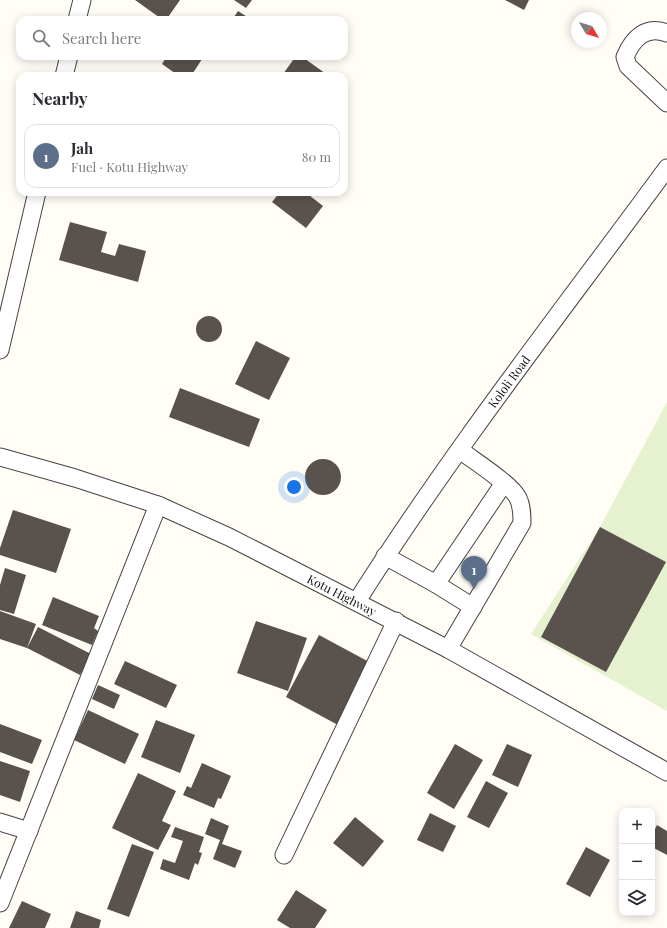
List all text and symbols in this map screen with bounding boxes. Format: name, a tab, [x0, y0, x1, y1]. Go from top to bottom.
north arrow	[571, 12, 607, 48]
search box	[16, 16, 348, 60]
icon: search	[30, 27, 52, 49]
text: Search here	[62, 28, 141, 48]
text: Nearby	[32, 87, 87, 109]
text: Jah	[71, 138, 93, 158]
text: 1	[44, 148, 48, 165]
text: 80 m	[302, 148, 331, 165]
text: Fuel · Kotu Highway	[71, 158, 188, 175]
street label: Kololi Road	[484, 352, 533, 411]
your location	[284, 477, 304, 497]
pin: 1	[461, 556, 487, 589]
street label: Kotu Highway	[305, 570, 379, 619]
map controls	[619, 808, 655, 916]
button: +	[619, 808, 655, 844]
button: −	[619, 844, 655, 880]
button: layers	[619, 880, 655, 916]

